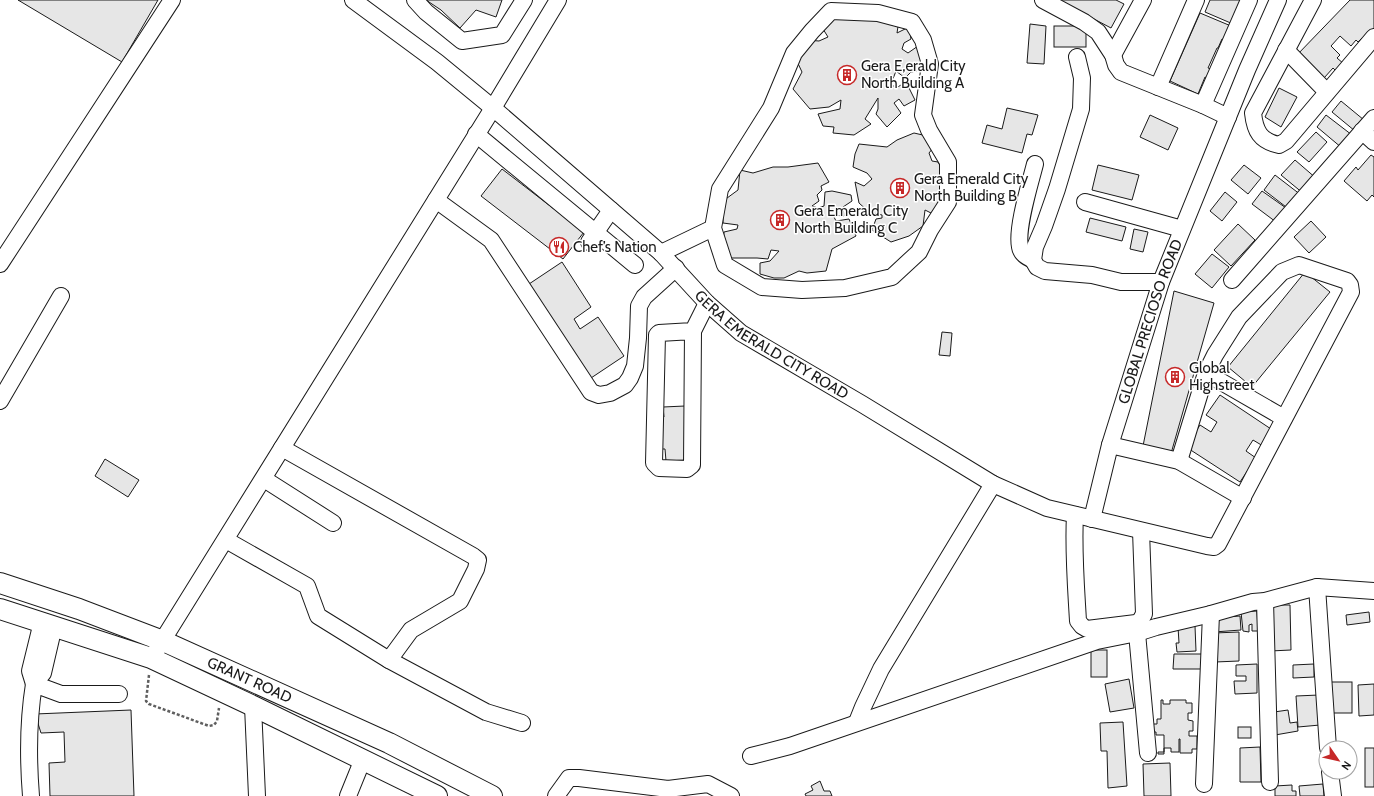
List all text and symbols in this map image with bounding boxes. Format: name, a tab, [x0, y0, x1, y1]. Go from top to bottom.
place label: Gera E,erald City North Building A	[861, 57, 966, 92]
building icon: Gera E,erald City North Building A	[836, 64, 858, 86]
place label: Gera Emerald City North Building B	[914, 170, 1029, 205]
building icon: Gera Emerald City North Building B	[889, 177, 911, 199]
place label: Gera Emerald City North Building C	[794, 202, 909, 237]
building icon: Gera Emerald City North Building C	[769, 209, 791, 231]
restaurant icon: Chef’s Nation	[548, 236, 570, 258]
street label: GLOBAL PRECIOSO ROAD	[1114, 236, 1186, 406]
place label: Chef’s Nation	[573, 238, 657, 256]
street label: GERA EMERALD CITY ROAD	[691, 287, 852, 403]
place label: Global Highstreet	[1189, 359, 1254, 394]
building icon: Global Highstreet	[1164, 366, 1186, 388]
street label: GRANT ROAD	[204, 653, 295, 707]
north arrow	[1318, 740, 1358, 780]
text: N	[1338, 758, 1354, 773]

